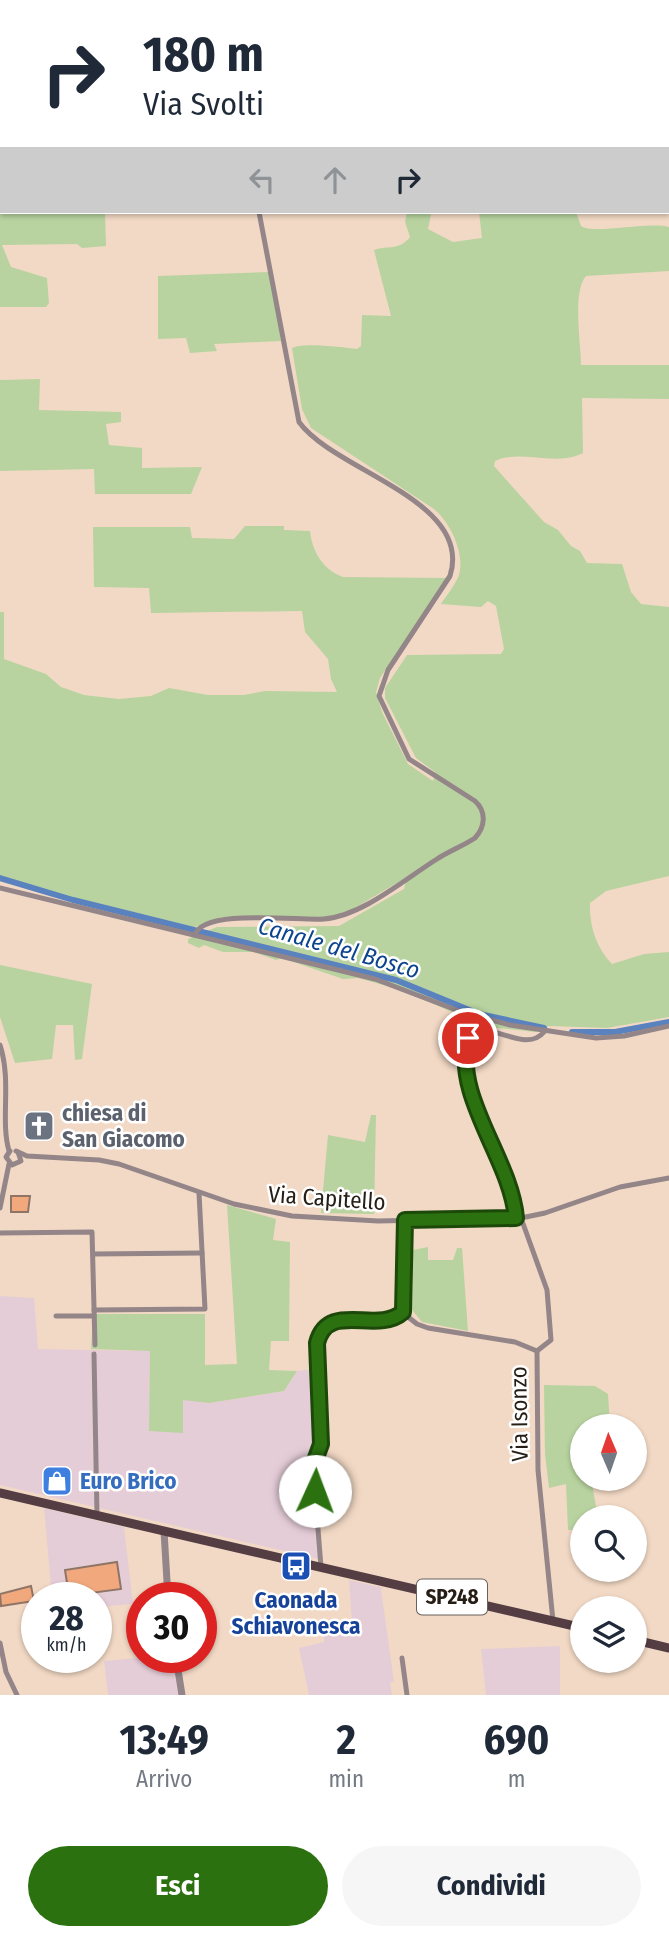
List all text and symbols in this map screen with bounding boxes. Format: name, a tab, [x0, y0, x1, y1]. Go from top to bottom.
text: 180 m	[143, 25, 264, 84]
icon: right	[28, 28, 119, 119]
text: Via Svolti	[143, 85, 264, 123]
icon: left	[243, 161, 281, 199]
icon: ahead	[316, 161, 354, 199]
icon: right	[389, 161, 427, 199]
water label: Canale del Bosco	[255, 912, 423, 984]
pin	[438, 1008, 498, 1068]
icon: arrive	[449, 1019, 487, 1057]
place label: chiesa di San Giacomo	[62, 1099, 185, 1153]
church icon: chiesa di San Giacomo	[22, 1109, 56, 1143]
street label: Via Capitello	[267, 1180, 387, 1216]
street label: Via Isonzo	[504, 1366, 534, 1462]
north arrow	[570, 1414, 648, 1491]
map controls	[570, 1414, 647, 1673]
position arrow	[278, 1454, 352, 1528]
shop icon: Euro Brico	[40, 1464, 74, 1498]
place label: Euro Brico	[80, 1467, 176, 1495]
button: search	[570, 1505, 647, 1582]
bus stop icon: Caonada Schiavonesca	[279, 1549, 313, 1583]
road number: SP248	[417, 1580, 487, 1614]
speed limit sign: 30	[126, 1582, 217, 1673]
place label: Caonada Schiavonesca	[232, 1586, 360, 1640]
button: layers	[570, 1596, 647, 1673]
text: 28	[49, 1597, 84, 1639]
text: km/h	[46, 1634, 87, 1656]
text: 13:49	[119, 1715, 209, 1765]
text: 2	[337, 1715, 356, 1765]
text: 690	[483, 1715, 550, 1765]
text: Arrivo	[136, 1765, 192, 1793]
text: min	[328, 1765, 364, 1793]
text: m	[508, 1765, 525, 1793]
button: Esci	[28, 1846, 328, 1926]
button: Condividi	[342, 1846, 641, 1926]

